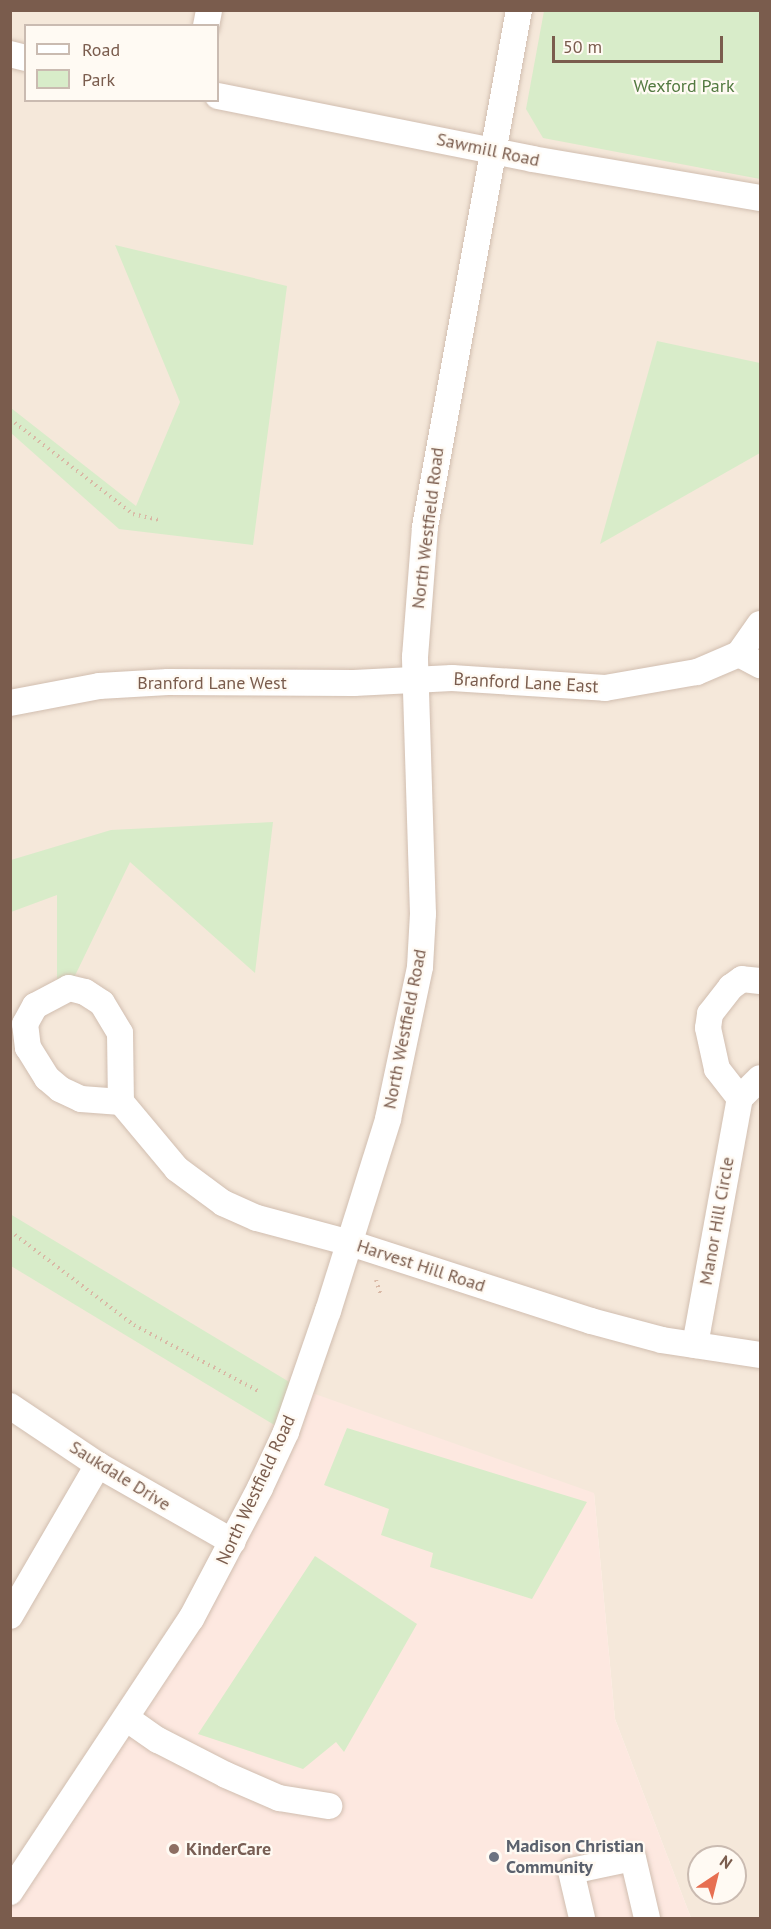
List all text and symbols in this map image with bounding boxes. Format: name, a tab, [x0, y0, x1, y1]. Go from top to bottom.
legend	[24, 24, 219, 102]
scale bar	[555, 24, 726, 62]
text: 50 m	[563, 35, 602, 58]
text: Road	[82, 38, 120, 61]
text: Park	[82, 68, 115, 91]
park label: Wexford Park	[633, 75, 735, 97]
street label: Sawmill Road	[435, 129, 541, 171]
street label: North Westfield Road	[407, 446, 449, 610]
street label: Branford Lane East	[453, 668, 599, 698]
street label: Branford Lane West	[137, 672, 287, 694]
street label: North Westfield Road	[379, 947, 431, 1111]
street label: Manor Hill Circle	[695, 1155, 739, 1287]
street label: Harvest Hill Road	[354, 1235, 488, 1297]
street label: North Westfield Road	[212, 1412, 300, 1568]
street label: Saukdale Drive	[66, 1436, 174, 1516]
place label: Madison Christian Community	[506, 1836, 644, 1878]
place label: KinderCare	[186, 1838, 271, 1860]
marker: KinderCare	[167, 1842, 181, 1856]
north arrow	[687, 1845, 747, 1905]
marker: Madison Christian Community	[487, 1850, 501, 1864]
text: N	[716, 1851, 736, 1873]

